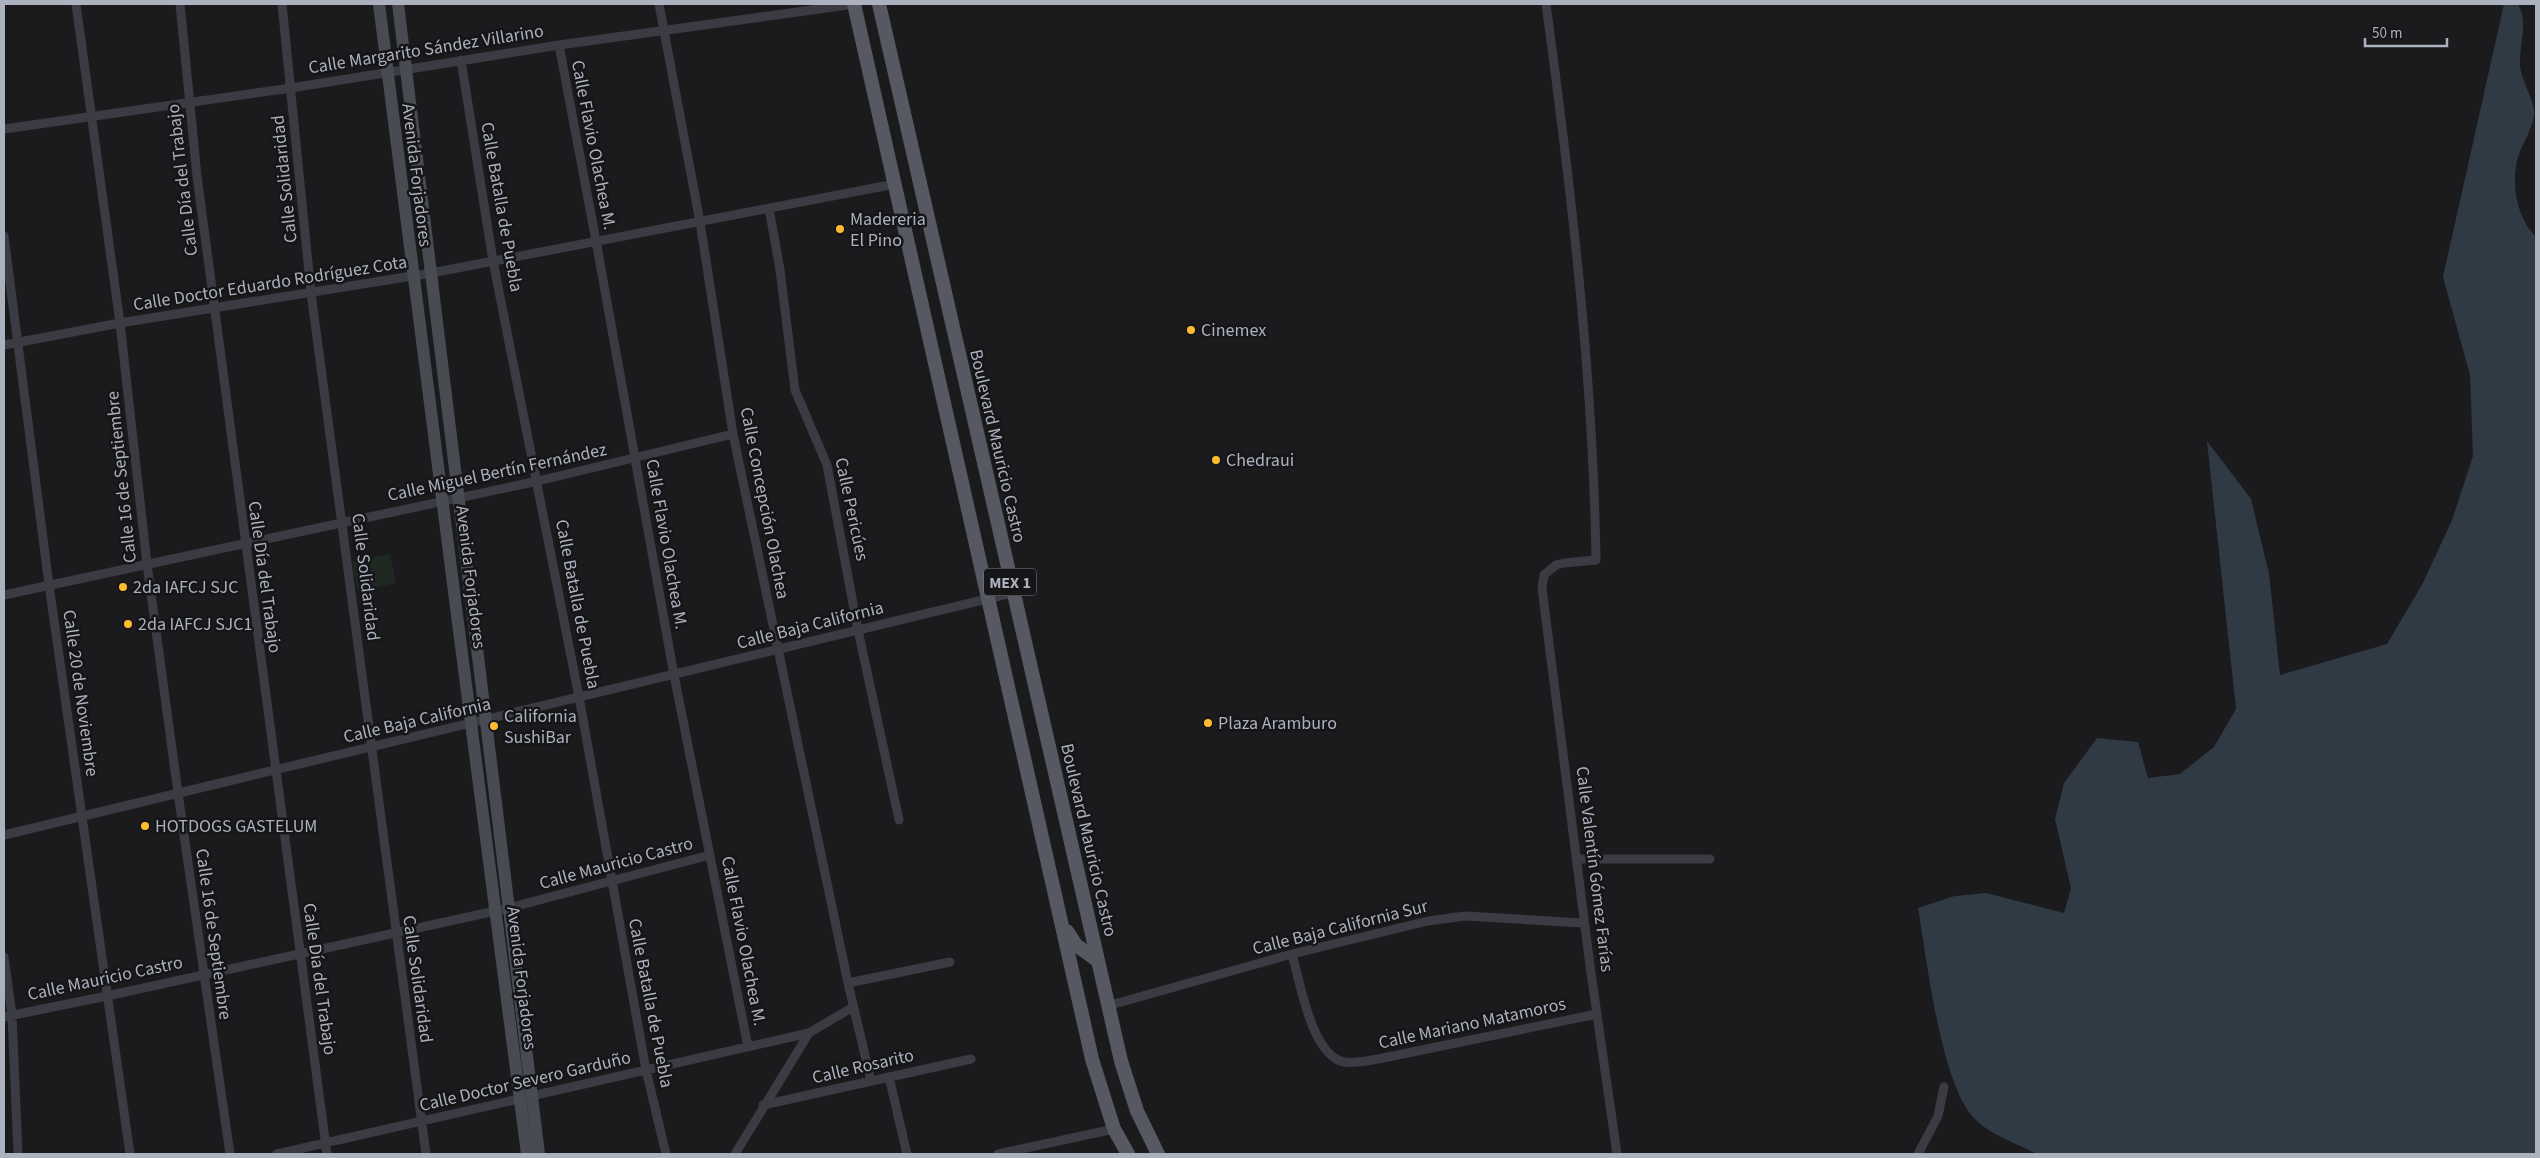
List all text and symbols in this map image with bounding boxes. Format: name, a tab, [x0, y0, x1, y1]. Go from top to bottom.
scale bar	[2365, 15, 2448, 47]
street label: Calle Margarito Sández Villarino	[307, 19, 546, 80]
text: 50 m	[2372, 23, 2402, 44]
street label: Calle Flavio Olachea M.	[565, 58, 622, 232]
street label: Calle Día del Trabajo	[161, 102, 204, 257]
street label: Avenida Forjadores	[395, 102, 438, 248]
street label: Calle Solidaridad	[265, 114, 304, 244]
street label: Calle Batalla de Puebla	[474, 120, 529, 294]
place label: Madereria El Pino	[850, 207, 926, 253]
marker: Madereria El Pino	[834, 223, 846, 235]
street label: Calle Doctor Eduardo Rodríguez Cota	[131, 249, 409, 318]
place label: Cinemex	[1201, 318, 1266, 343]
marker: Cinemex	[1185, 324, 1197, 336]
street label: Boulevard Mauricio Castro	[963, 347, 1032, 545]
street label: Calle 16 de Septiembre	[100, 390, 143, 564]
street label: Calle Concepción Olachea	[734, 405, 795, 601]
street label: Calle Miguel Bertín Fernández	[385, 437, 609, 508]
place label: Chedraui	[1226, 448, 1294, 473]
marker: Chedraui	[1210, 454, 1222, 466]
street label: Calle Pericúes	[828, 455, 875, 563]
street label: Calle Flavio Olachea M.	[639, 457, 694, 631]
street label: Calle Día del Trabajo	[241, 500, 288, 655]
street label: Avenida Forjadores	[449, 504, 492, 650]
street label: Calle Solidaridad	[345, 512, 386, 642]
street label: Calle Batalla de Puebla	[549, 517, 606, 691]
road number: MEX 1	[984, 568, 1036, 596]
place label: 2da IAFCJ SJC	[133, 575, 238, 600]
marker: 2da IAFCJ SJC	[117, 581, 129, 593]
street label: Calle Baja California	[734, 595, 886, 656]
street label: Calle 20 de Noviembre	[56, 608, 105, 778]
place label: 2da IAFCJ SJC1	[138, 612, 252, 637]
marker: 2da IAFCJ SJC1	[122, 618, 134, 630]
street label: Calle Baja California	[341, 691, 493, 750]
place label: California SushiBar	[504, 704, 577, 750]
place label: Plaza Aramburo	[1218, 711, 1337, 736]
marker: Plaza Aramburo	[1202, 717, 1214, 729]
marker: California SushiBar	[488, 720, 500, 732]
street label: Boulevard Mauricio Castro	[1054, 741, 1123, 939]
street label: Calle Valentín Gómez Farías	[1569, 765, 1620, 973]
place label: HOTDOGS GASTELUM	[155, 814, 317, 839]
marker: HOTDOGS GASTELUM	[139, 820, 151, 832]
street label: Calle Mauricio Castro	[537, 831, 696, 896]
street label: Calle 16 de Septiembre	[189, 847, 238, 1021]
street label: Calle Flavio Olachea M.	[715, 854, 772, 1028]
street label: Calle Baja California Sur	[1250, 893, 1431, 961]
street label: Calle Día del Trabajo	[296, 902, 343, 1057]
street label: Avenida Forjadores	[500, 905, 543, 1051]
street label: Calle Solidaridad	[396, 914, 439, 1044]
street label: Calle Batalla de Puebla	[622, 916, 679, 1090]
street label: Calle Mauricio Castro	[25, 950, 185, 1007]
street label: Calle Mariano Matamoros	[1376, 991, 1568, 1056]
street label: Calle Rosarito	[810, 1043, 916, 1090]
street label: Calle Doctor Severo Garduño	[417, 1045, 633, 1118]

